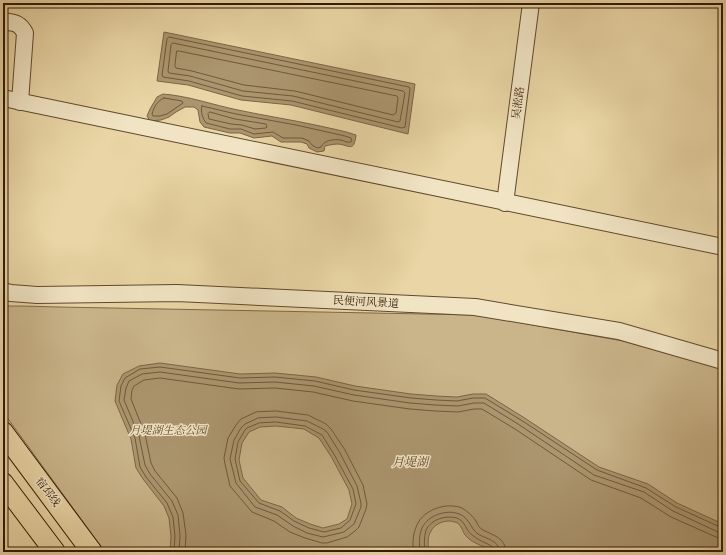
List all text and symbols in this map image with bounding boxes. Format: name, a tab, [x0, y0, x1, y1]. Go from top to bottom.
street label: 吴淞路	[508, 86, 528, 120]
street label: 民便河风景道	[333, 293, 399, 311]
park label: 月堤湖生态公园	[130, 423, 208, 438]
water label: 月堤湖	[392, 454, 430, 470]
street label: 宿邳线	[32, 474, 64, 510]

